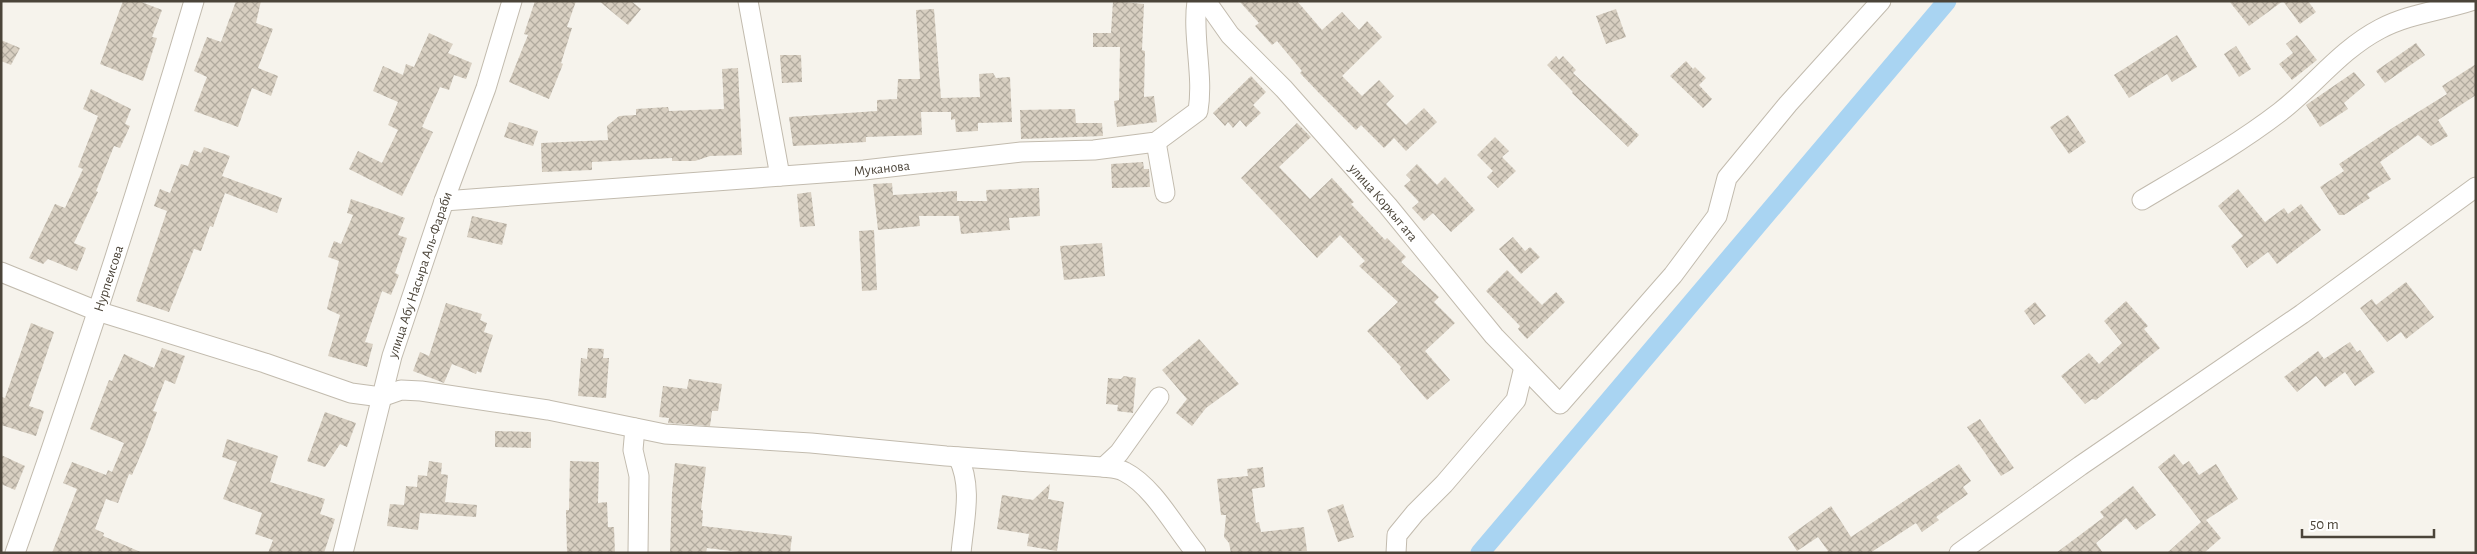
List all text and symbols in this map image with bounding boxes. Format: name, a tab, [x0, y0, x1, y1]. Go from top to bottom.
street label: Муканова	[853, 159, 911, 179]
street label: улица Коркыт ата	[1345, 161, 1420, 245]
street label: улица Абу Насыра Аль-Фараби	[386, 190, 455, 361]
street label: Нурпеисова	[92, 243, 127, 314]
scale bar	[2302, 506, 2434, 538]
text: 50 m	[2310, 517, 2339, 532]

